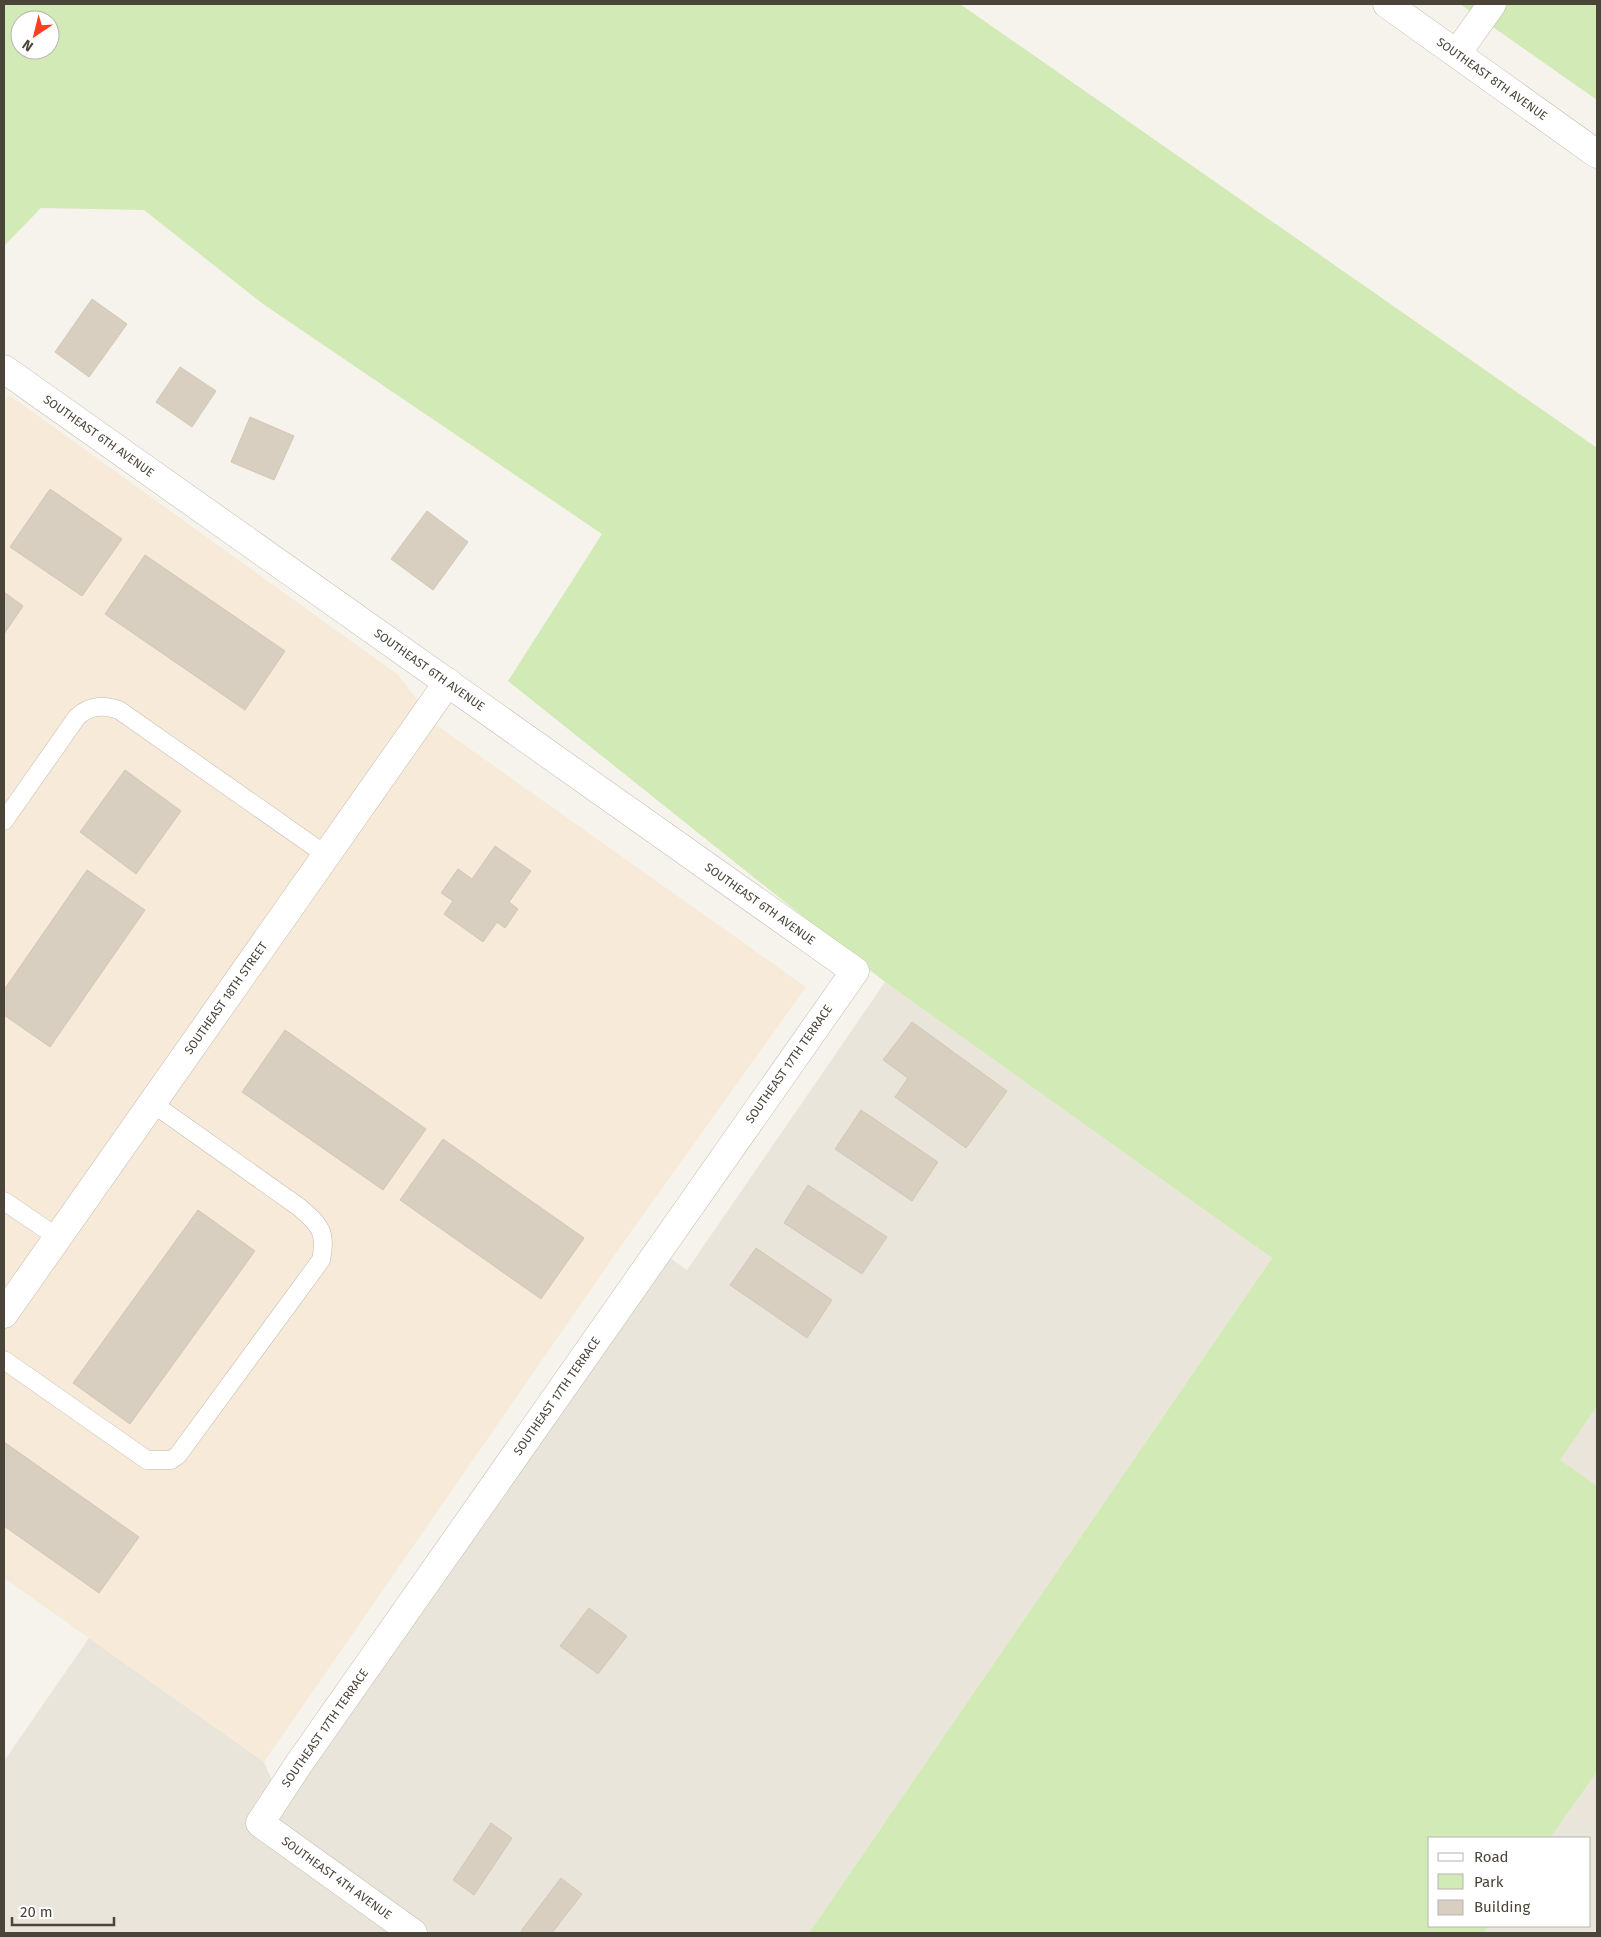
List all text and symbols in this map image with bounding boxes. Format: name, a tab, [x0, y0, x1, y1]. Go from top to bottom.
north arrow	[10, 10, 60, 60]
street label: SOUTHEAST 8TH AVENUE	[1434, 35, 1550, 123]
text: N	[19, 36, 37, 55]
street label: SOUTHEAST 6TH AVENUE	[41, 392, 157, 480]
street label: SOUTHEAST 6TH AVENUE	[371, 626, 487, 714]
street label: SOUTHEAST 6TH AVENUE	[702, 860, 818, 948]
street label: SOUTHEAST 18TH STREET	[182, 939, 271, 1057]
street label: SOUTHEAST 17TH TERRACE	[743, 1002, 835, 1126]
street label: SOUTHEAST 17TH TERRACE	[511, 1334, 603, 1458]
street label: SOUTHEAST 17TH TERRACE	[279, 1666, 371, 1790]
street label: SOUTHEAST 4TH AVENUE	[279, 1834, 394, 1922]
legend	[1428, 1837, 1591, 1927]
text: Road	[1474, 1848, 1509, 1866]
text: Park	[1474, 1873, 1504, 1891]
scale bar	[12, 1894, 115, 1926]
text: Building	[1474, 1898, 1530, 1916]
text: 20 m	[20, 1903, 53, 1921]

